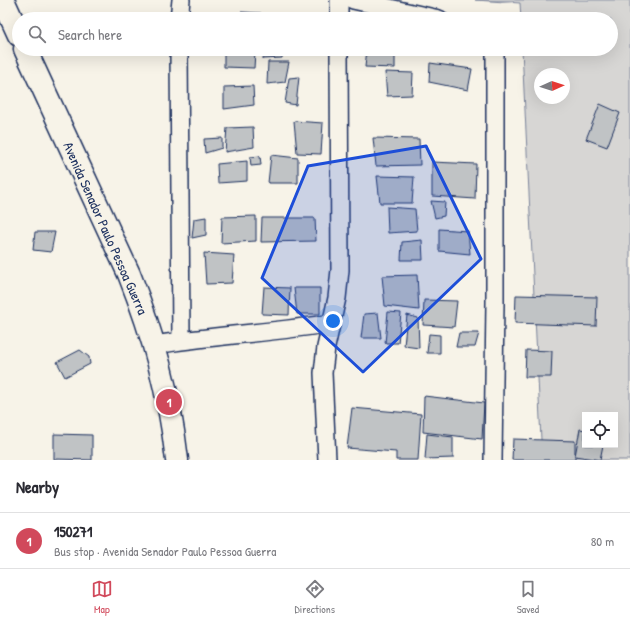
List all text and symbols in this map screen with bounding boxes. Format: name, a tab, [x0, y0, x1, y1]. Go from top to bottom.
search box	[12, 12, 618, 56]
icon: search	[26, 23, 48, 45]
text: Search here	[58, 24, 122, 45]
north arrow	[534, 68, 570, 104]
street label: Avenida Senador Paulo Pessoa Guerra	[59, 139, 153, 318]
your location	[323, 311, 343, 331]
pin: 1	[156, 387, 182, 417]
map controls	[582, 412, 618, 448]
button: locate	[582, 412, 618, 448]
text: Nearby	[16, 475, 59, 498]
text: 150271	[54, 521, 92, 542]
text: 1	[27, 532, 31, 550]
text: 80 m	[591, 532, 614, 550]
text: Bus stop · Avenida Senador Paulo Pessoa Guerra	[54, 542, 276, 560]
tab: Map	[91, 578, 113, 616]
tab: Directions	[295, 578, 335, 616]
tab: Saved	[517, 578, 539, 616]

